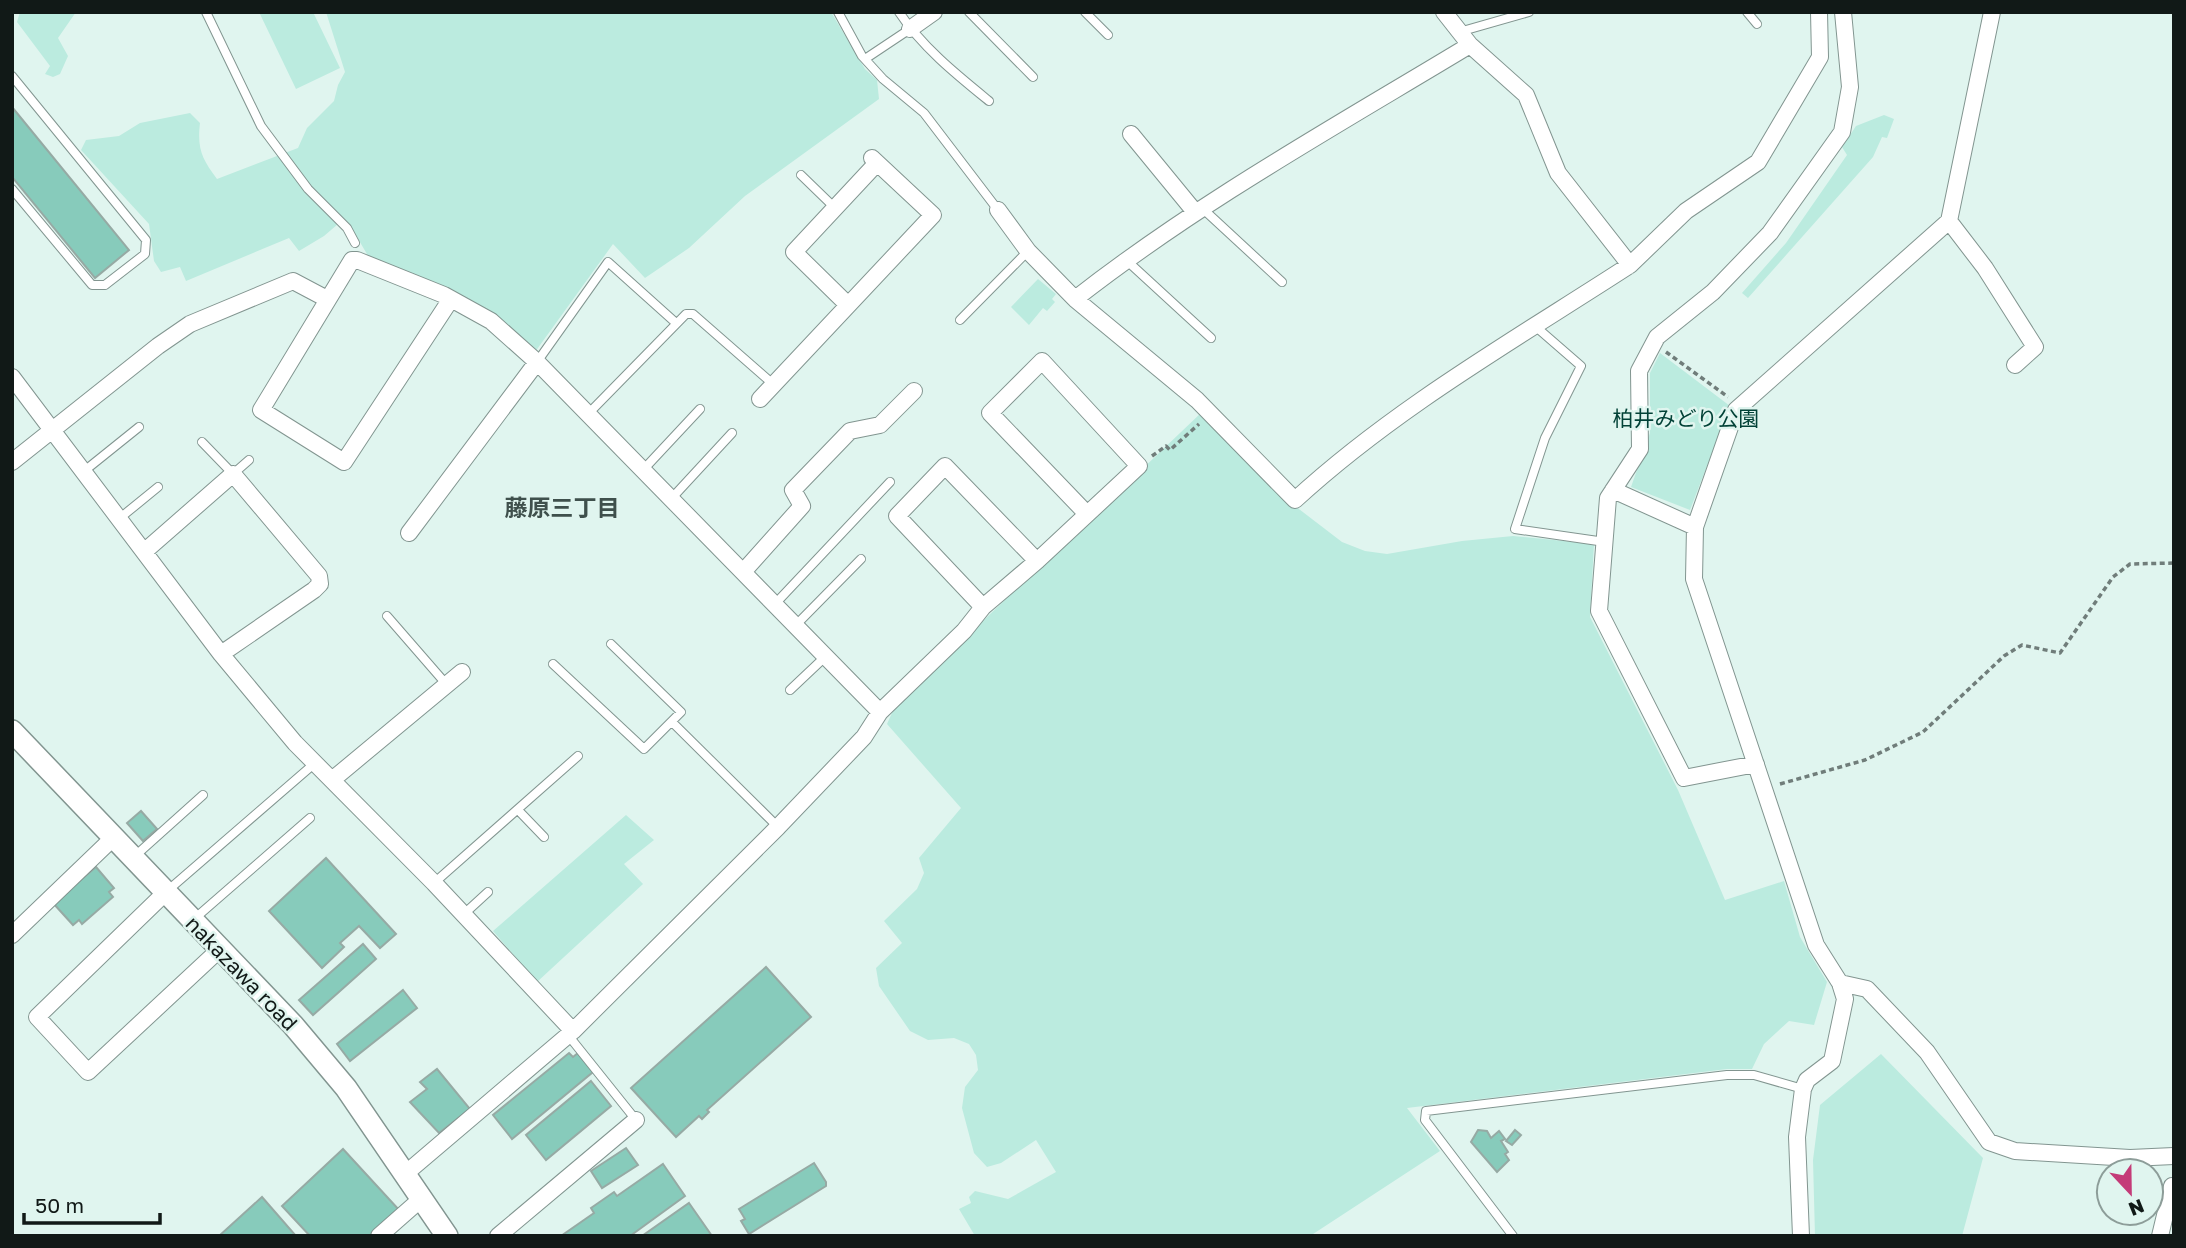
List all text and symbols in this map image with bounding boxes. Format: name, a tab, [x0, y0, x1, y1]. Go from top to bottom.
park label: 柏井みどり公園	[1613, 405, 1760, 431]
district label: 藤原三丁目	[505, 493, 620, 521]
street label: nakazawa road	[181, 910, 303, 1036]
north arrow	[2095, 1157, 2165, 1227]
scale bar	[24, 1182, 161, 1226]
text: 50 m	[35, 1192, 84, 1218]
text: N	[2126, 1195, 2148, 1222]

